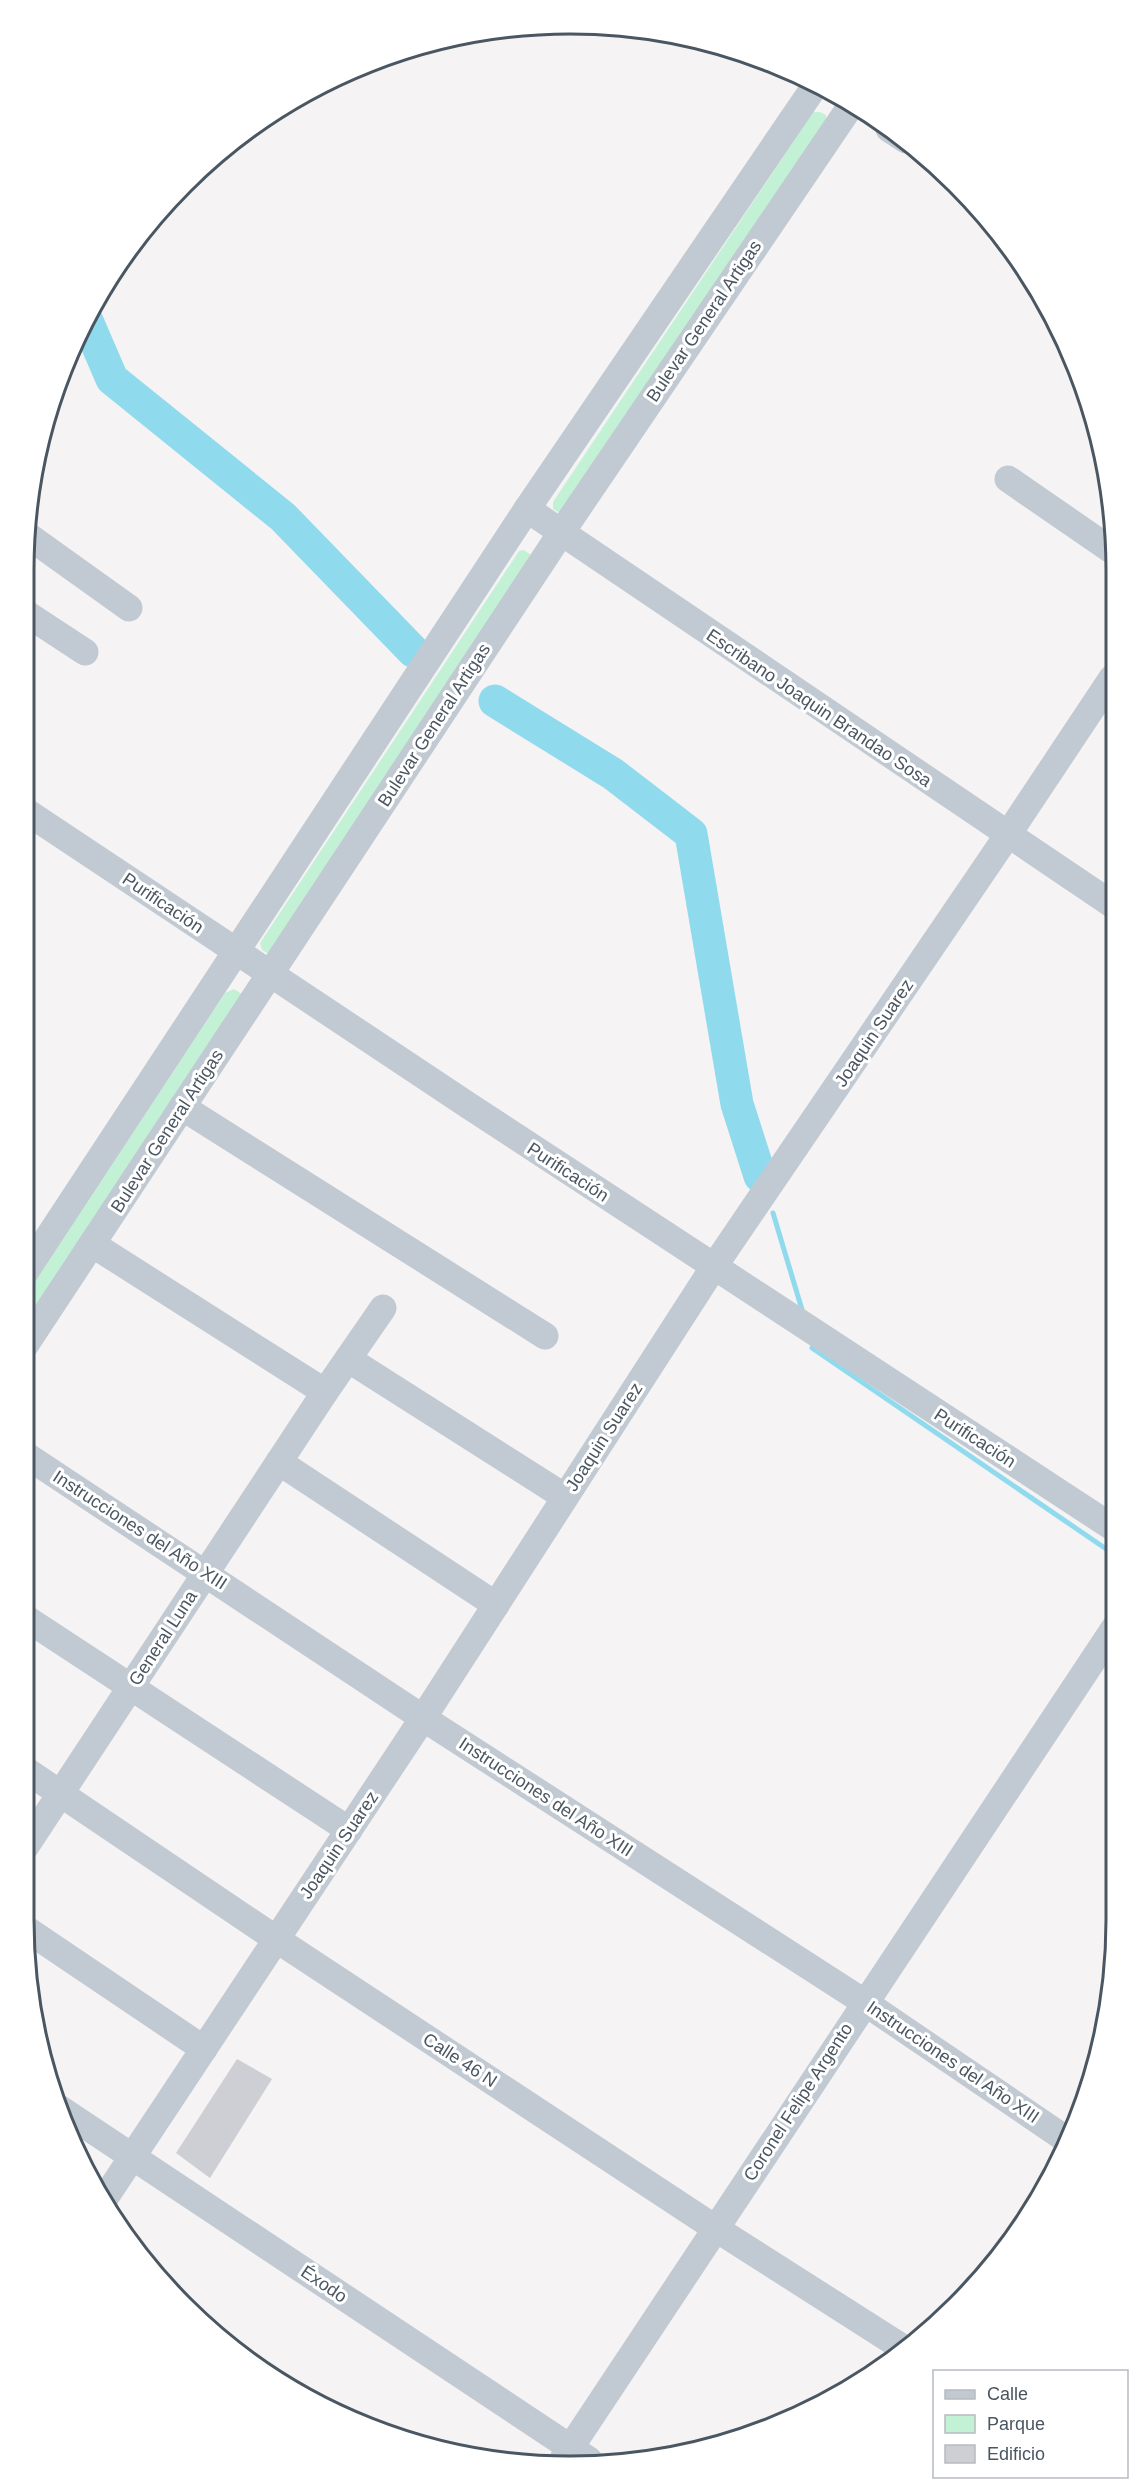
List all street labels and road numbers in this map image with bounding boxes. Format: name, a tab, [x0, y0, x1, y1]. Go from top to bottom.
street label: Bulevar General Artigas	[643, 237, 765, 405]
street label: Escribano Joaquin Brandao Sosa	[703, 625, 936, 792]
street label: Bulevar General Artigas	[374, 640, 494, 810]
street label: Purificación	[119, 869, 207, 937]
street label: Joaquin Suarez	[831, 976, 917, 1090]
street label: Bulevar General Artigas	[107, 1046, 227, 1216]
street label: Purificación	[524, 1138, 612, 1206]
street label: Joaquin Suarez	[562, 1379, 646, 1495]
street label: Purificación	[931, 1404, 1019, 1472]
street label: Instrucciones del Año XIII	[49, 1466, 231, 1594]
street label: General Luna	[125, 1586, 202, 1689]
street label: Instrucciones del Año XIII	[455, 1733, 637, 1861]
street label: Joaquin Suarez	[296, 1788, 382, 1902]
street label: Instrucciones del Año XIII	[863, 1997, 1043, 2127]
street label: Coronel Felipe Argento	[739, 2019, 857, 2185]
street label: Calle 46 N	[419, 2029, 501, 2091]
street label: Éxodo	[297, 2261, 351, 2307]

